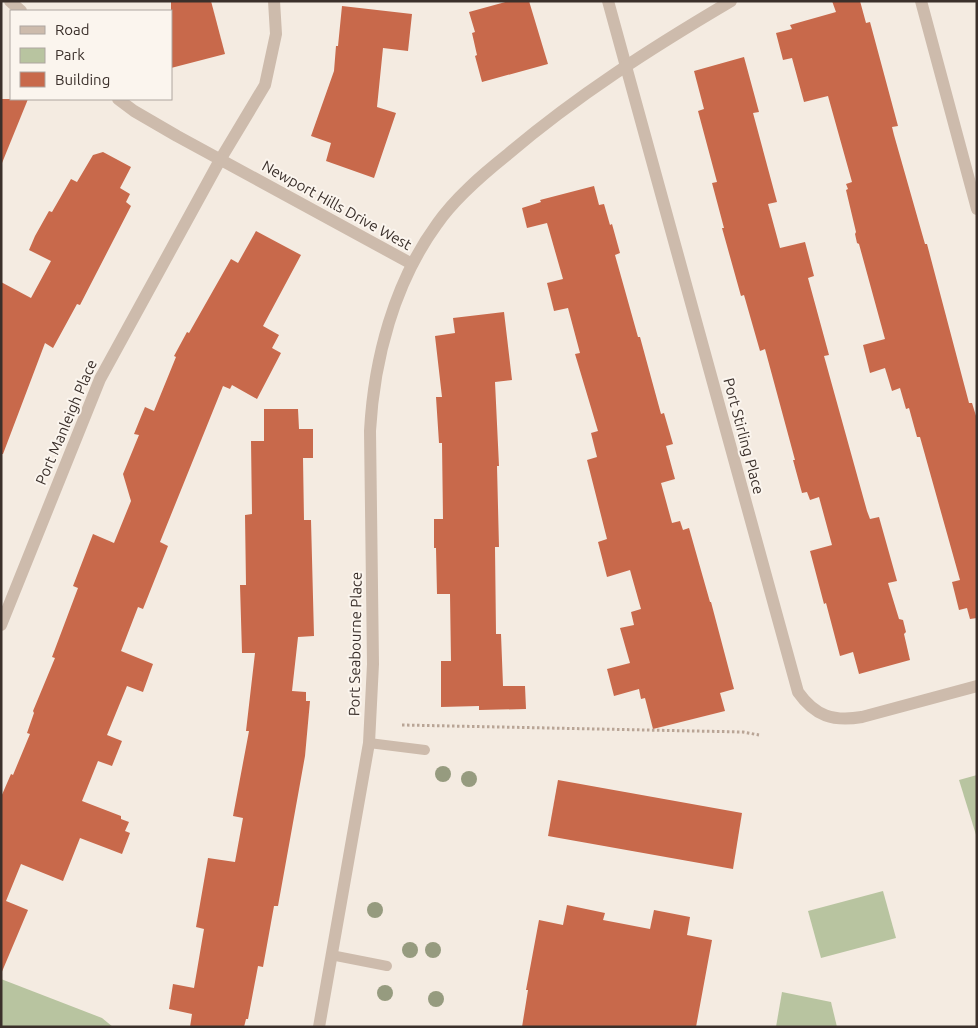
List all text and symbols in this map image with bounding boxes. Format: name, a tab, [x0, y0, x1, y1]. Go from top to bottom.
legend	[10, 10, 172, 100]
text: Road	[55, 21, 90, 38]
text: Park	[55, 46, 85, 63]
text: Building	[55, 71, 110, 88]
street label: Newport Hills Drive West	[259, 157, 415, 253]
street label: Port Manleigh Place	[32, 357, 100, 487]
street label: Port Stirling Place	[720, 376, 768, 496]
street label: Port Seabourne Place	[345, 572, 365, 716]

